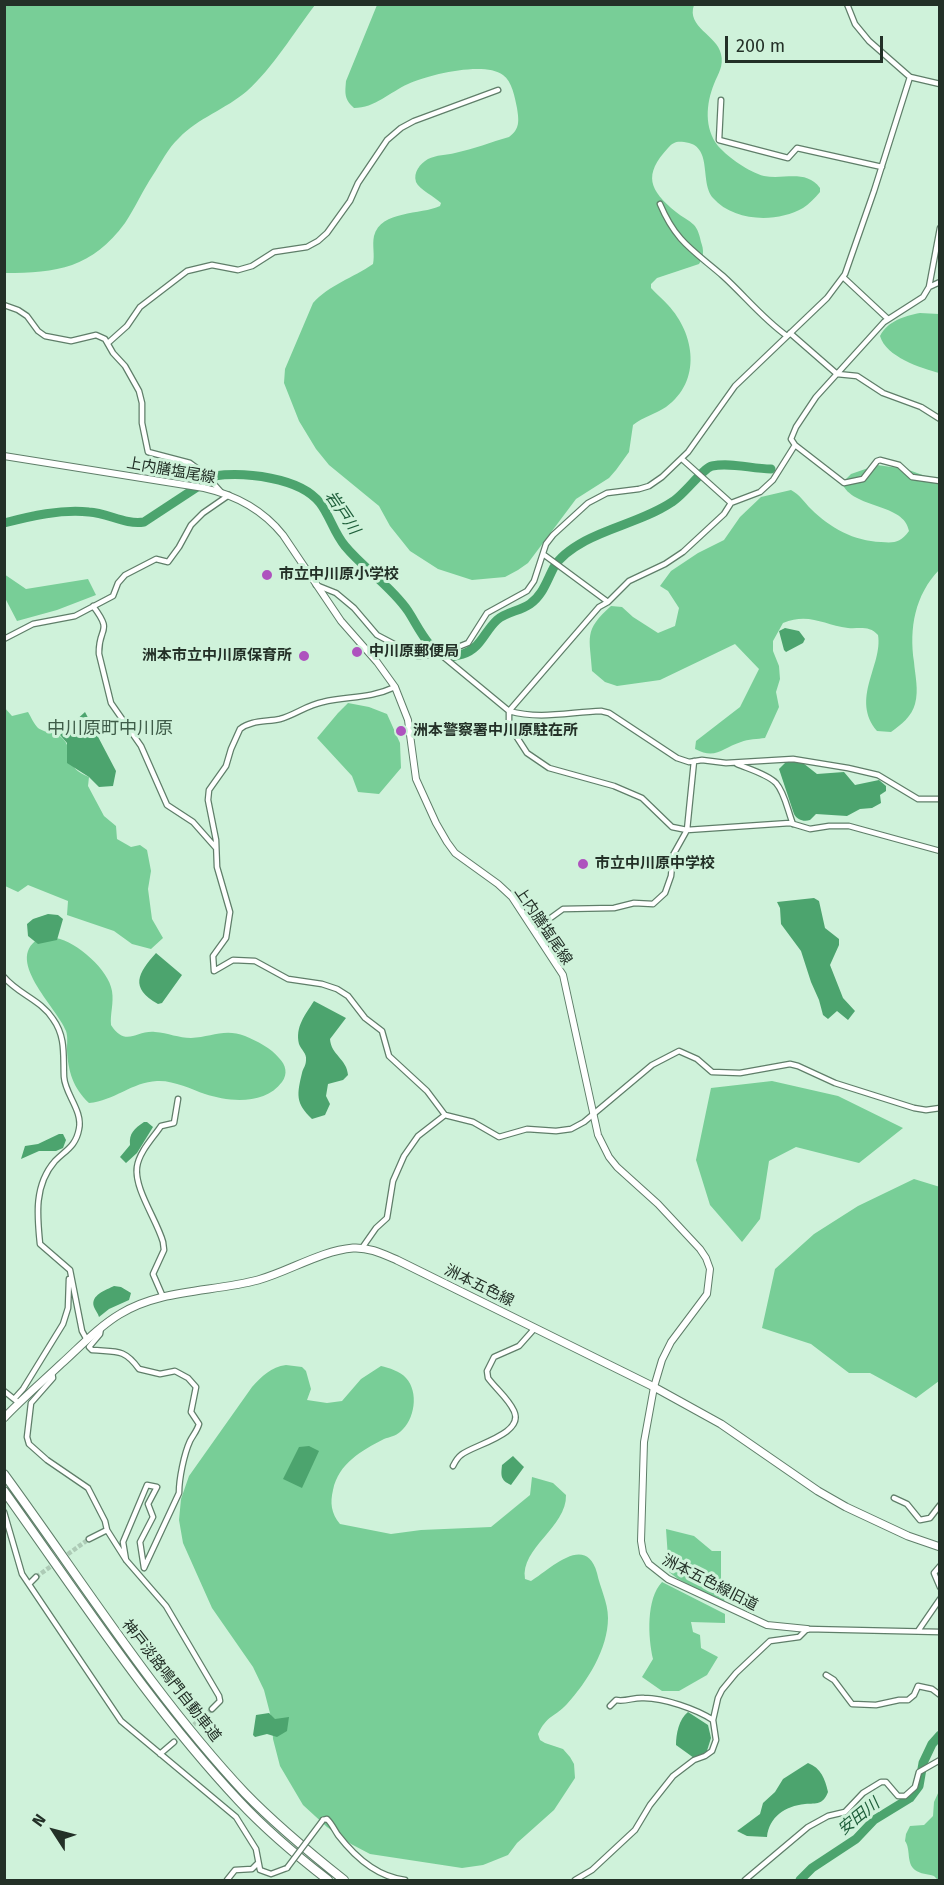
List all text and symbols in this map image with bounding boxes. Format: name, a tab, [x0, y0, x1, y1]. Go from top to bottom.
scale bar	[728, 24, 886, 62]
text: 200 m	[736, 35, 785, 57]
street label: 上内膳塩尾線	[125, 454, 217, 488]
water label: 岩戸川	[321, 488, 363, 538]
place label: 市立中川原小学校	[279, 566, 399, 584]
marker: 市立中川原小学校	[260, 568, 274, 582]
place label: 中川原郵便局	[369, 643, 459, 661]
marker: 中川原郵便局	[350, 645, 364, 659]
place label: 洲本市立中川原保育所	[142, 647, 292, 665]
marker: 洲本市立中川原保育所	[297, 649, 311, 663]
district label: 中川原町中川原	[47, 718, 173, 740]
place label: 洲本警察署中川原駐在所	[413, 722, 578, 740]
marker: 洲本警察署中川原駐在所	[394, 724, 408, 738]
place label: 市立中川原中学校	[595, 855, 715, 873]
marker: 市立中川原中学校	[576, 857, 590, 871]
street label: 上内膳塩尾線	[510, 884, 576, 968]
street label: 洲本五色線	[441, 1261, 517, 1311]
street label: 洲本五色線旧道	[659, 1551, 761, 1615]
street label: 神戸淡路鳴門自動車道	[118, 1616, 224, 1746]
water label: 安田川	[834, 1794, 884, 1840]
north arrow	[24, 1801, 84, 1861]
text: N	[28, 1810, 50, 1830]

